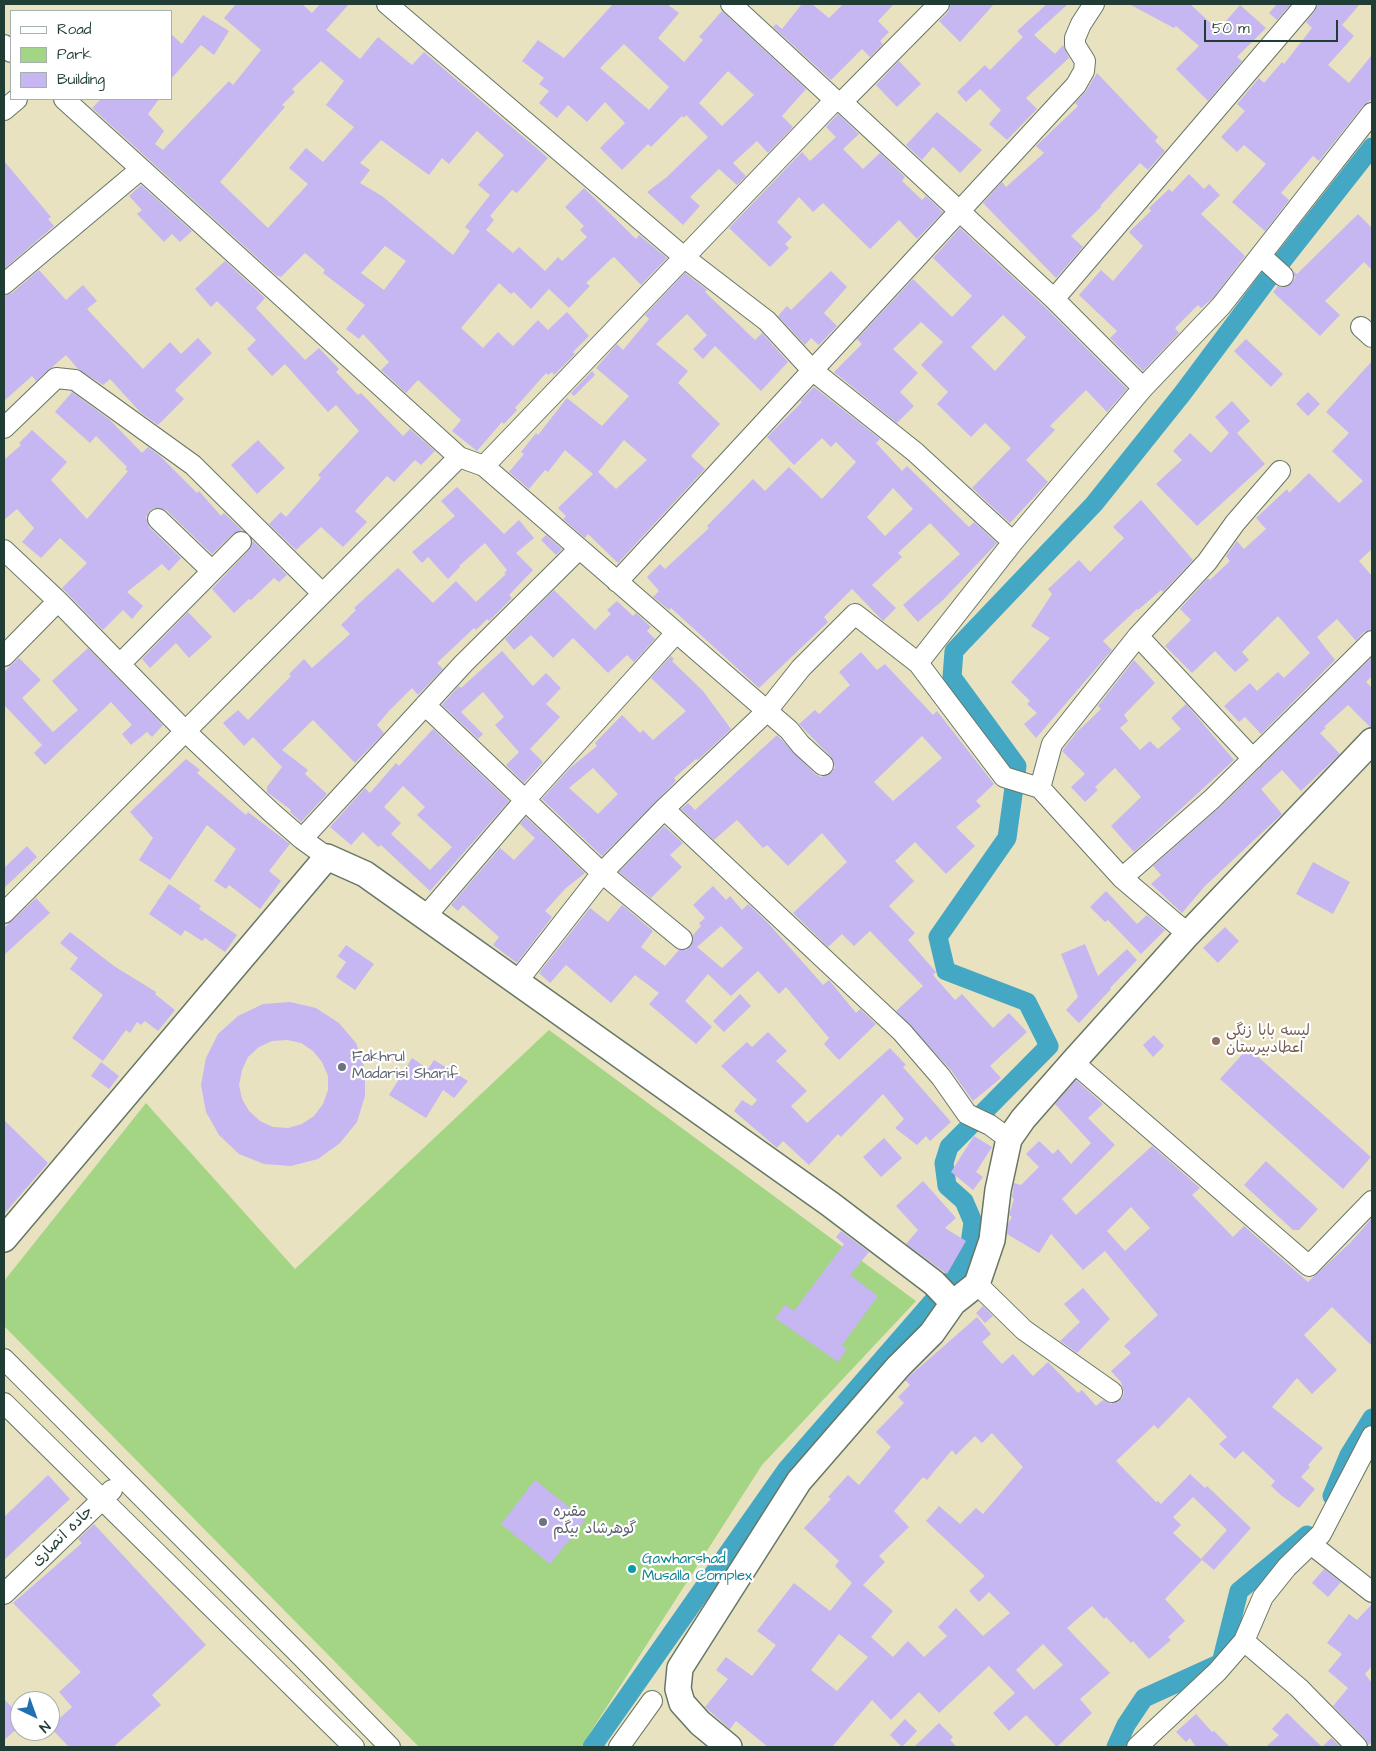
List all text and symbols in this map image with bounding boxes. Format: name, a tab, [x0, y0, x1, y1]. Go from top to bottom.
legend	[10, 10, 172, 100]
scale bar	[1206, 10, 1340, 42]
text: 50 m	[1212, 18, 1250, 39]
text: Road	[57, 19, 91, 40]
text: Park	[57, 44, 92, 65]
text: Building	[57, 69, 105, 90]
place label: لیسه بابا زنگی اعطادبیرستان	[1226, 1023, 1310, 1058]
marker: لیسه بابا زنگی اعطادبیرستان	[1210, 1035, 1222, 1047]
place label: Fakhrul Madarisi Sharif	[352, 1049, 458, 1084]
marker: Fakhrul Madarisi Sharif	[336, 1061, 348, 1073]
street label: جاده انصاری	[28, 1503, 98, 1571]
place label: مقبره گوهرشاد بیگم	[553, 1504, 636, 1539]
marker: مقبره گوهرشاد بیگم	[537, 1516, 549, 1528]
place label: Gawharshad Musalla Complex	[642, 1551, 752, 1586]
marker: Gawharshad Musalla Complex	[626, 1563, 638, 1575]
north arrow	[10, 1691, 60, 1741]
text: N	[34, 1716, 54, 1737]

